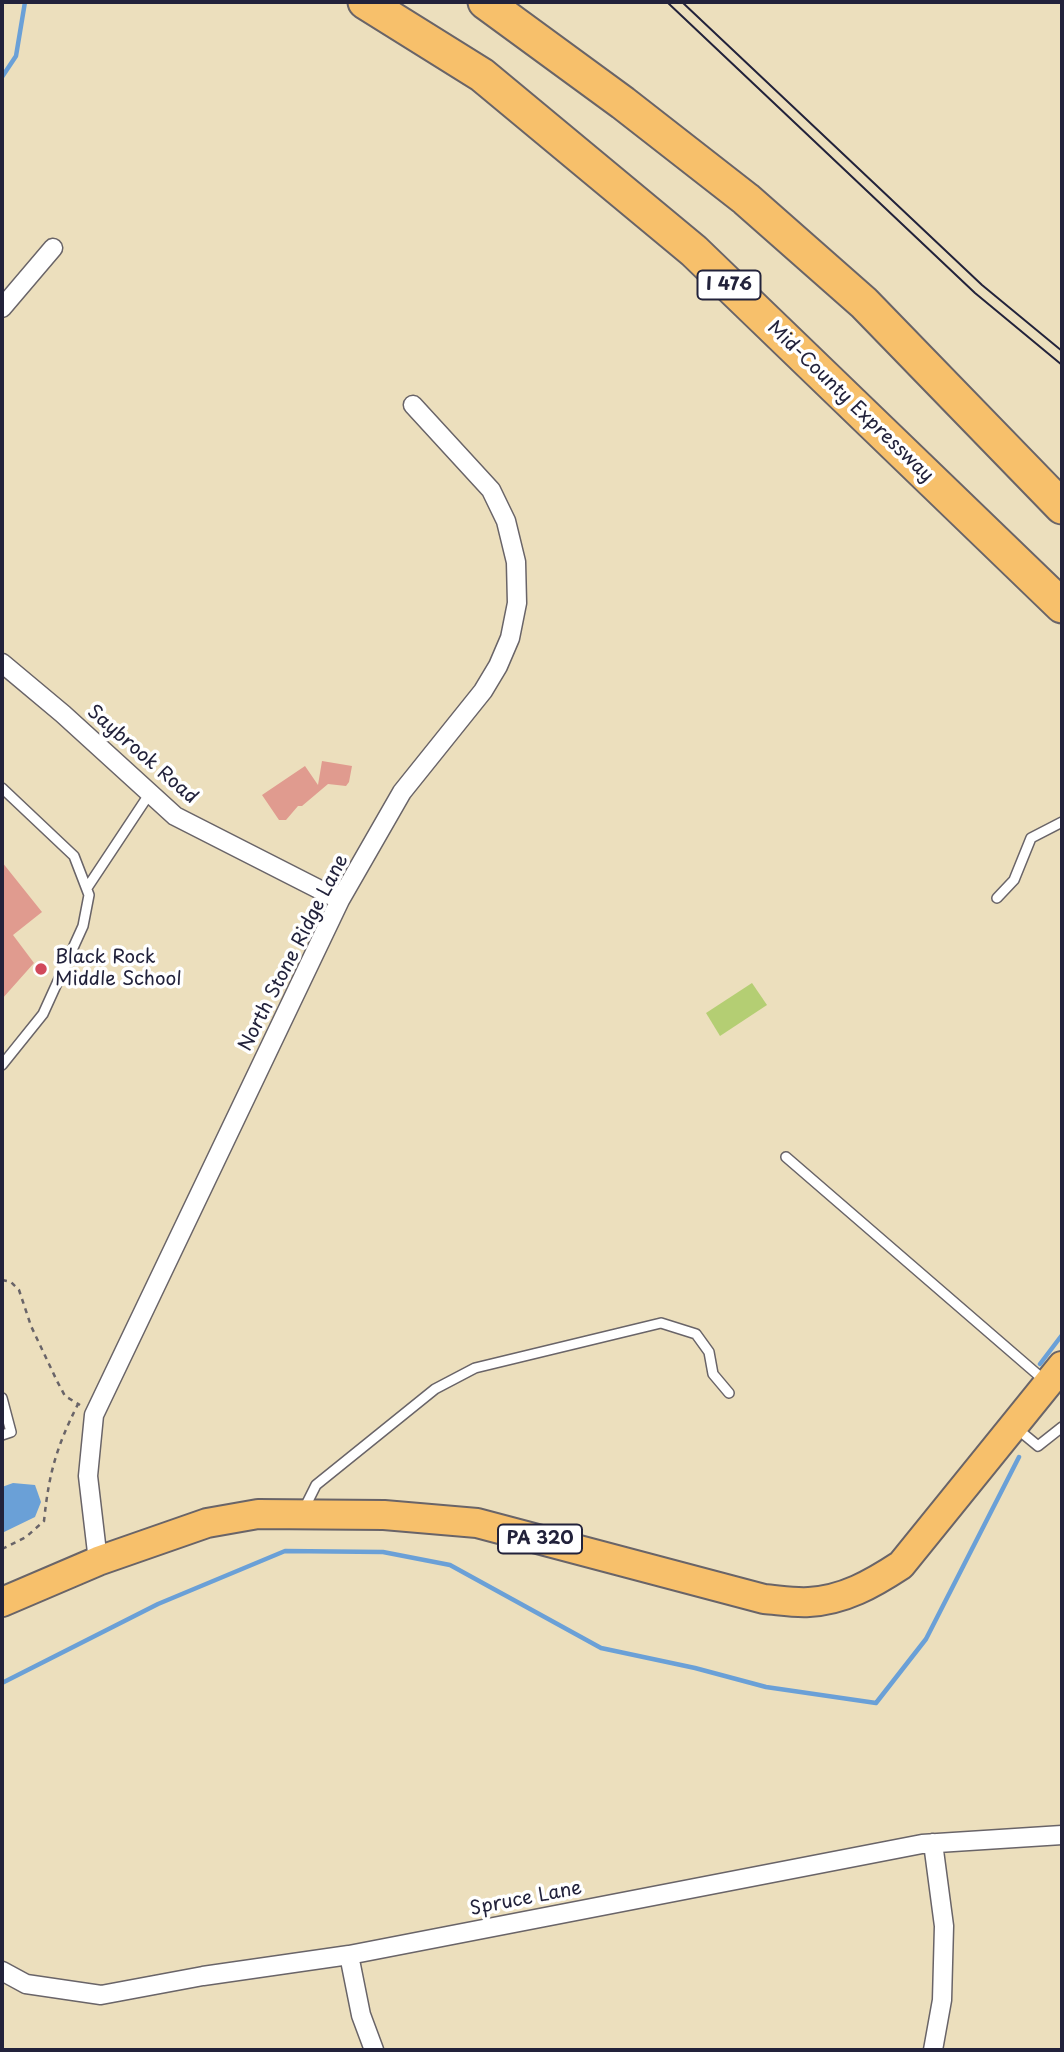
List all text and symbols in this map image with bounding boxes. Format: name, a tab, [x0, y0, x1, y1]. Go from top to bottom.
road number: I 476	[698, 270, 760, 300]
street label: Mid-County Expressway	[762, 317, 938, 487]
street label: Saybrook Road	[82, 701, 202, 809]
street label: North Stone Ridge Lane	[234, 851, 354, 1055]
place label: Black Rock Middle School	[55, 947, 182, 991]
marker: Black Rock Middle School	[33, 961, 49, 977]
road number: PA 320	[498, 1524, 582, 1554]
street label: Spruce Lane	[468, 1877, 584, 1921]

